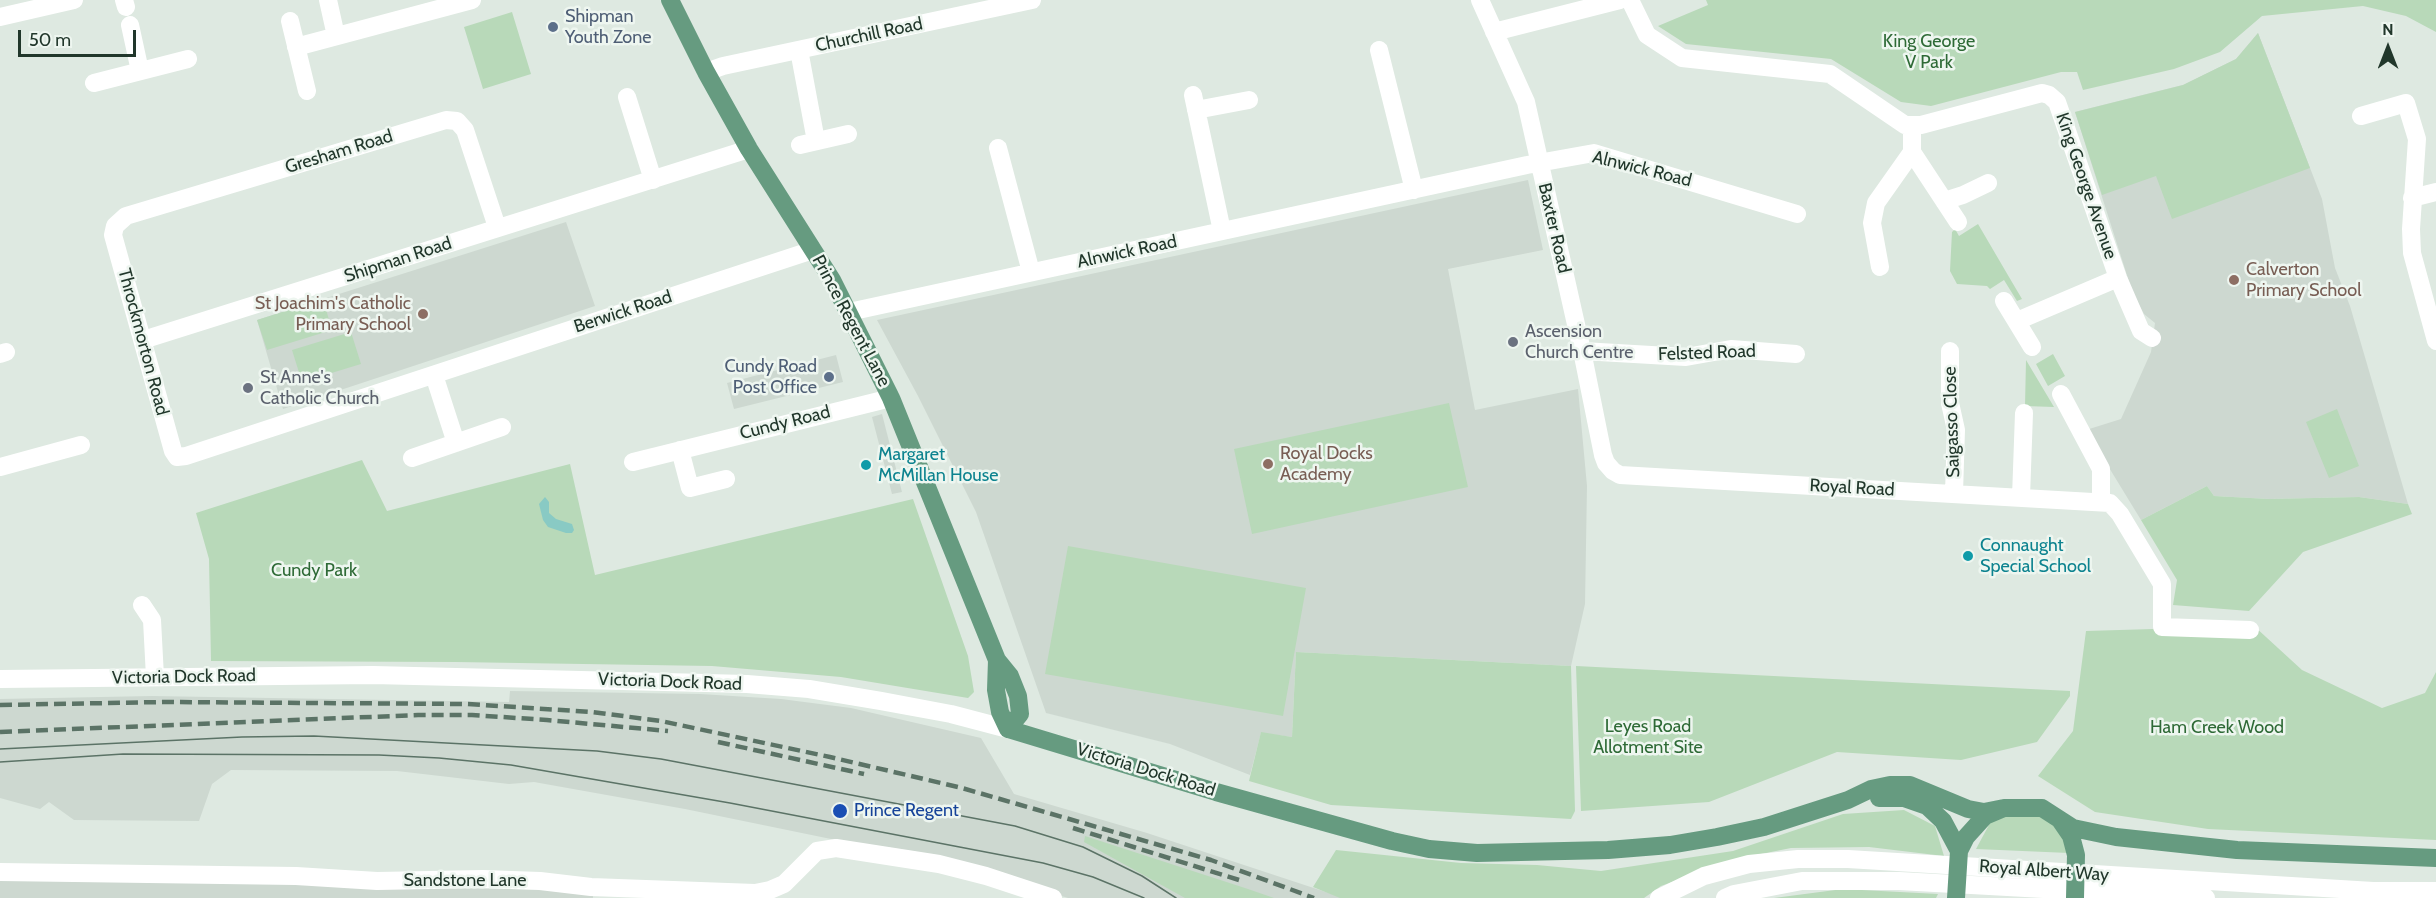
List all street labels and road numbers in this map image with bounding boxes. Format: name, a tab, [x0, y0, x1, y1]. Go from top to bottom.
street label: Churchill Road	[813, 13, 925, 57]
street label: King George Avenue	[2051, 110, 2121, 262]
street label: Gresham Road	[283, 125, 395, 179]
street label: Alnwick Road	[1590, 146, 1694, 192]
street label: Baxter Road	[1533, 181, 1575, 275]
street label: Alnwick Road	[1075, 231, 1179, 273]
street label: Shipman Road	[342, 232, 454, 288]
street label: Prince Regent Lane	[807, 252, 895, 390]
street label: Throckmorton Road	[113, 266, 173, 418]
street label: Berwick Road	[571, 286, 675, 338]
street label: Felsted Road	[1658, 340, 1756, 366]
street label: Saigasso Close	[1939, 366, 1965, 478]
street label: Cundy Road	[738, 401, 832, 445]
street label: Royal Road	[1809, 475, 1895, 501]
street label: Victoria Dock Road	[112, 665, 256, 689]
street label: Victoria Dock Road	[598, 669, 742, 695]
street label: Victoria Dock Road	[1074, 739, 1218, 801]
street label: Royal Albert Way	[1978, 856, 2110, 886]
street label: Sandstone Lane	[404, 870, 526, 892]

